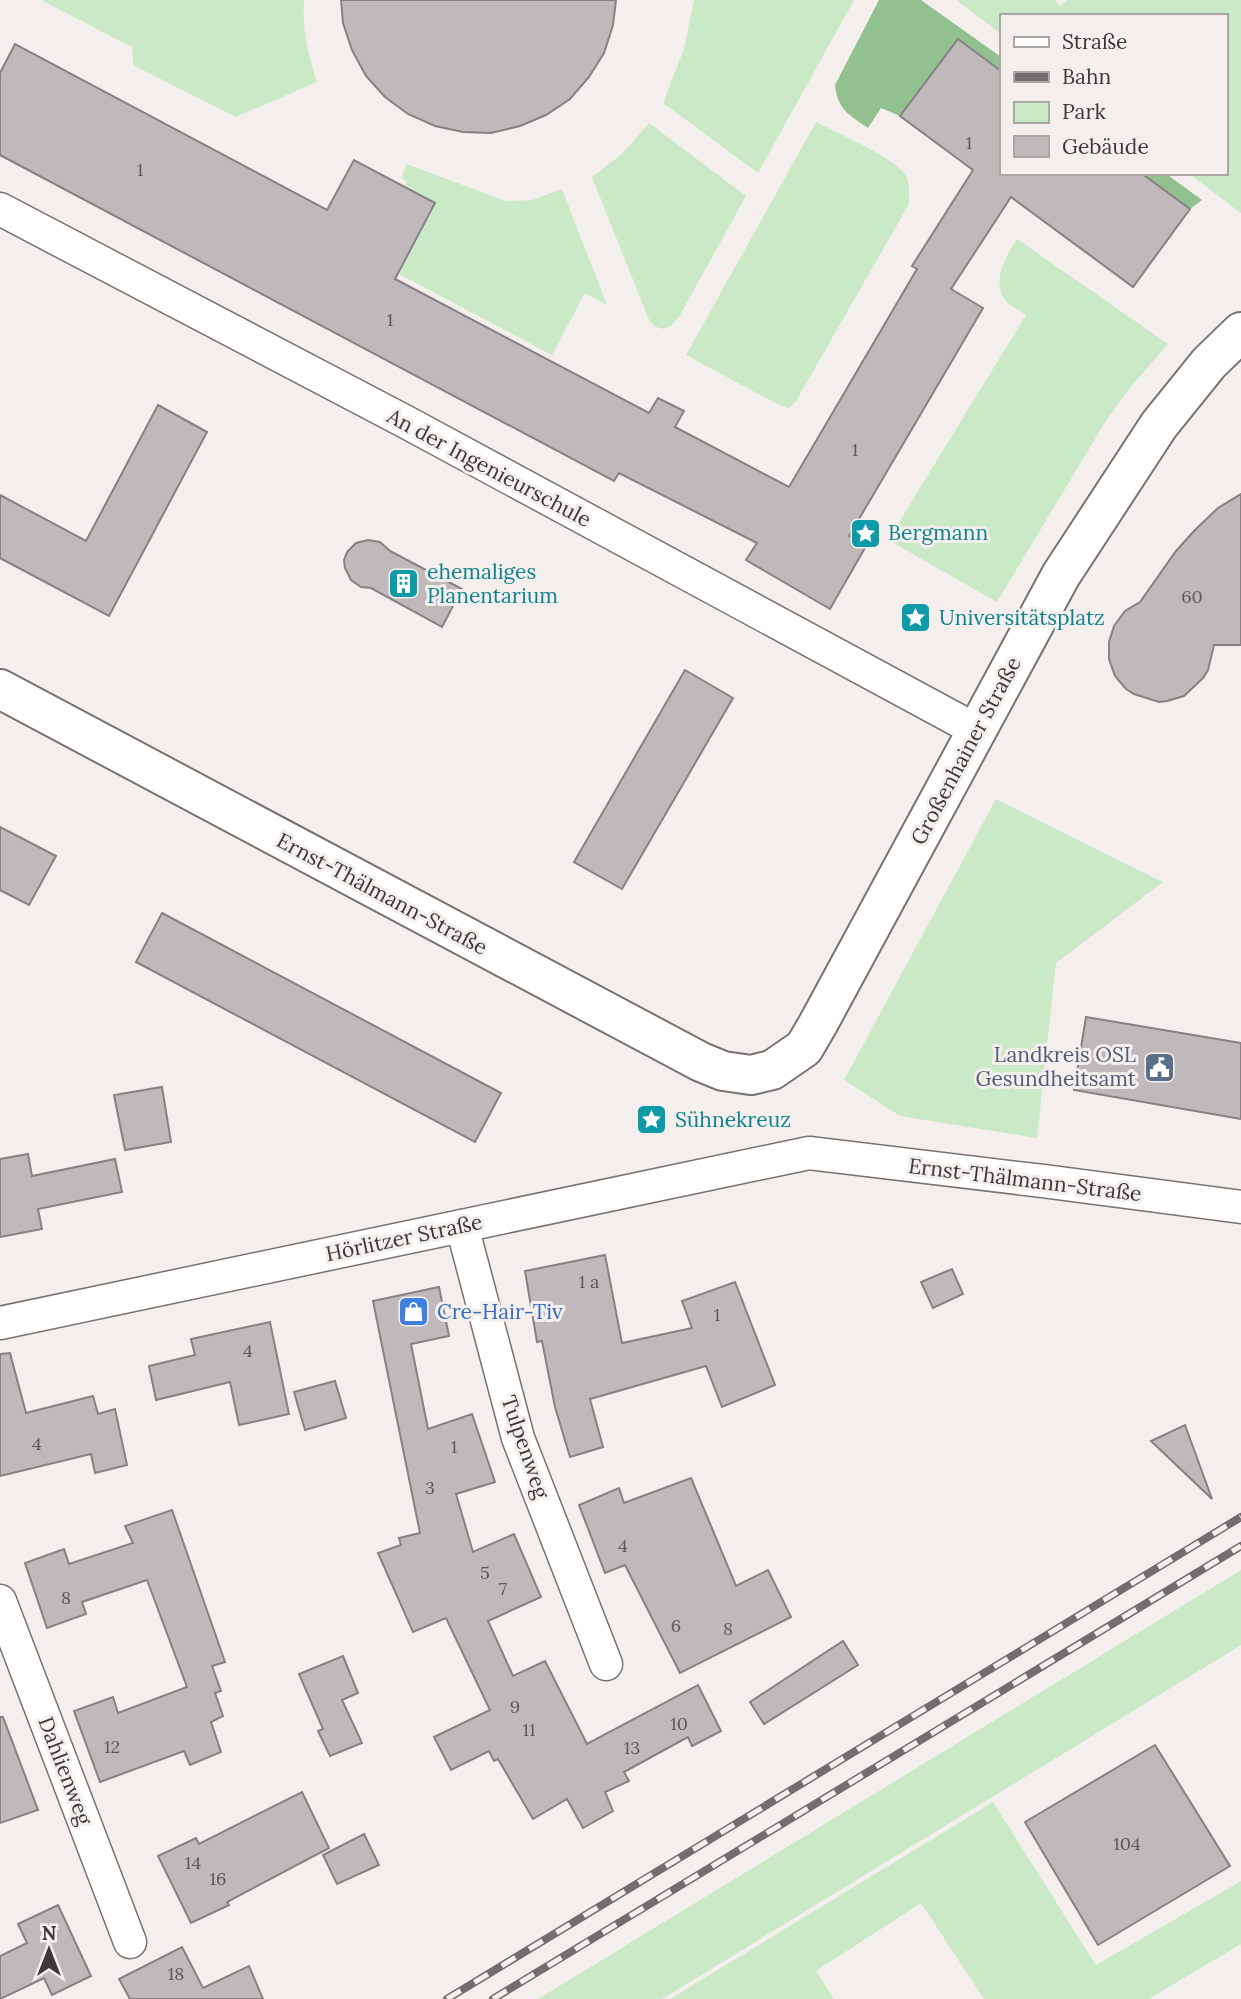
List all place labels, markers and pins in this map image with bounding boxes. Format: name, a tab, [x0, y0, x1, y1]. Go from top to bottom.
place icon: Bergmann	[848, 516, 882, 550]
place label: Bergmann	[888, 519, 988, 546]
place label: ehemaliges Planentarium	[427, 558, 558, 609]
building icon: ehemaliges Planentarium	[387, 567, 421, 601]
place icon: Universitätsplatz	[899, 601, 933, 635]
place label: Universitätsplatz	[939, 604, 1105, 631]
place label: Landkreis OSL Gesundheitsamt	[975, 1041, 1137, 1092]
public building icon: Landkreis OSL Gesundheitsamt	[1142, 1050, 1176, 1084]
place icon: Sühnekreuz	[635, 1103, 669, 1137]
place label: Sühnekreuz	[675, 1106, 791, 1133]
shop icon: Cre-Hair-Tiv	[397, 1295, 431, 1329]
place label: Cre-Hair-Tiv	[437, 1298, 563, 1325]

